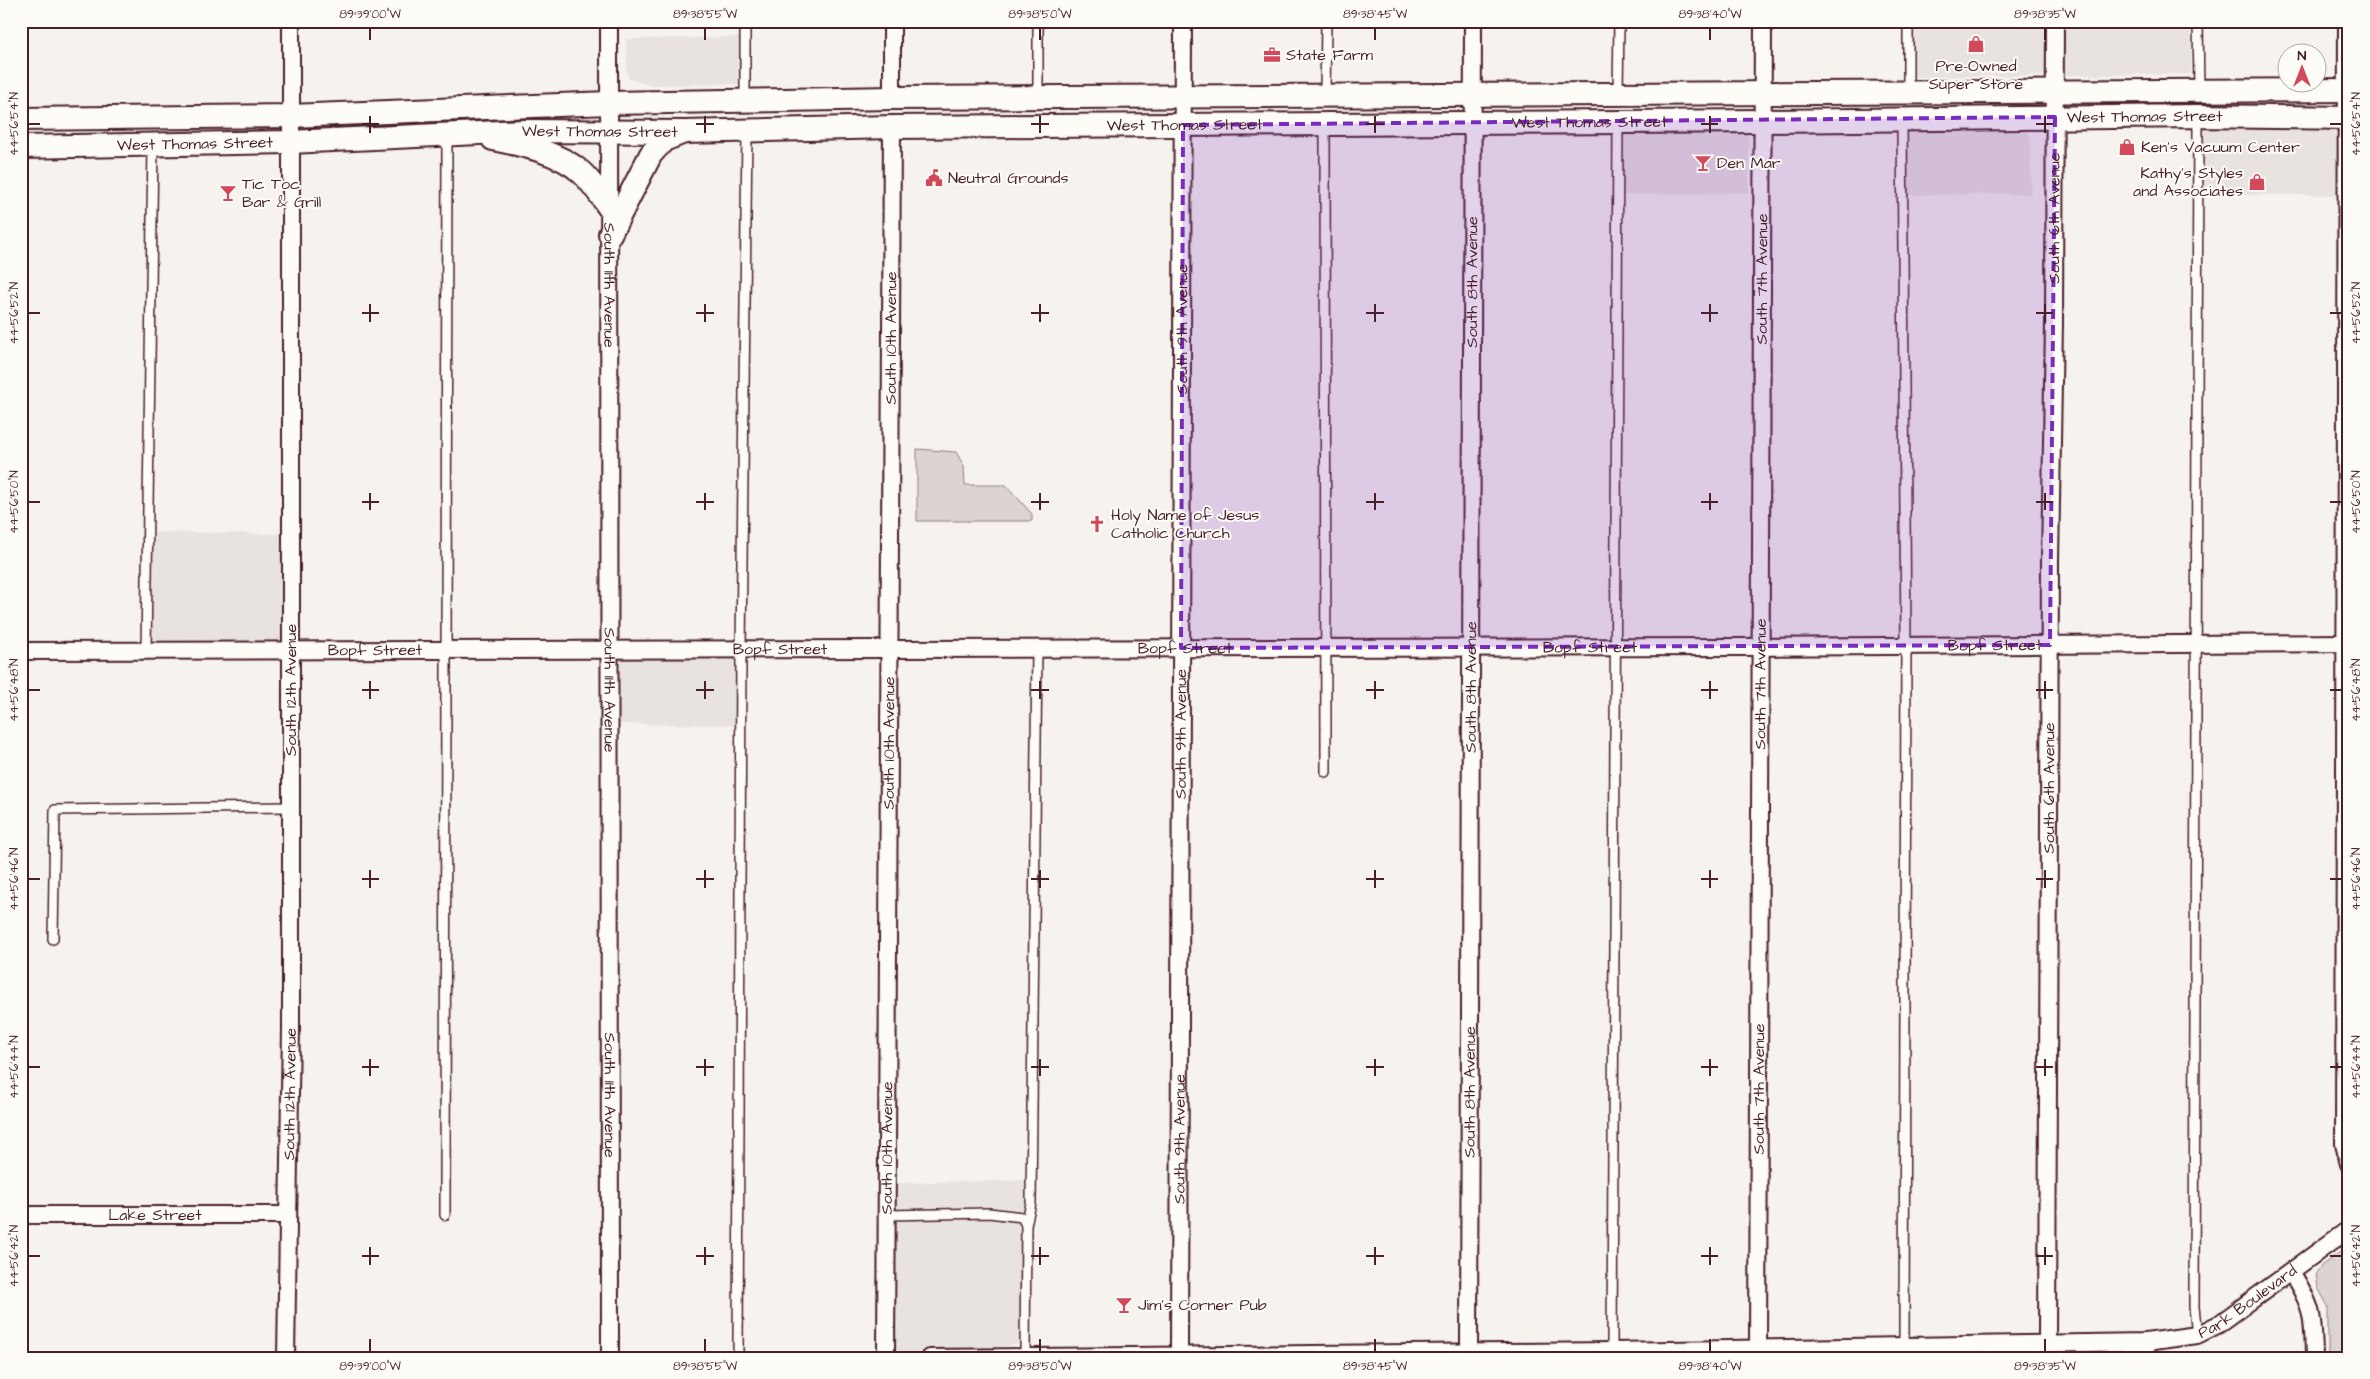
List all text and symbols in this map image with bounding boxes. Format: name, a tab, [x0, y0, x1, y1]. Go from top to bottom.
text: 89°39'00"W	[339, 6, 401, 23]
text: 89°38'55"W	[673, 6, 738, 23]
text: 89°38'50"W	[1008, 6, 1072, 23]
text: 89°38'45"W	[1343, 6, 1408, 23]
text: 89°38'40"W	[1679, 6, 1742, 23]
text: 89°38'35"W	[2014, 6, 2077, 23]
shop icon: Pre-Owned Super Store	[1966, 34, 1986, 54]
north arrow	[2278, 42, 2328, 92]
place label: State Farm	[1286, 44, 1373, 66]
office icon: State Farm	[1262, 45, 1282, 65]
text: N	[2298, 46, 2307, 66]
place label: Pre-Owned Super Store	[1929, 55, 2024, 95]
text: 44°56'54"N	[6, 92, 23, 156]
text: 44°56'54"N	[2348, 92, 2365, 156]
street label: West Thomas Street	[2067, 105, 2223, 129]
street label: West Thomas Street	[1512, 111, 1668, 134]
street label: West Thomas Street	[1107, 113, 1263, 137]
street label: West Thomas Street	[522, 120, 678, 143]
street label: West Thomas Street	[117, 131, 274, 156]
place label: Ken's Vacuum Center	[2141, 136, 2300, 158]
shop icon: Ken's Vacuum Center	[2117, 137, 2137, 157]
place label: Den Mar	[1717, 152, 1781, 174]
street label: South 6th Avenue	[2043, 152, 2066, 284]
bar icon: Den Mar	[1693, 153, 1713, 173]
place label: Kathy's Styles and Associates	[2133, 162, 2243, 202]
place label: Neutral Grounds	[948, 167, 1068, 189]
public building icon: Neutral Grounds	[924, 168, 944, 188]
shop icon: Kathy's Styles and Associates	[2247, 172, 2267, 192]
place label: Tic Toc Bar & Grill	[242, 173, 321, 213]
bar icon: Tic Toc Bar & Grill	[218, 183, 238, 203]
street label: South 7th Avenue	[1751, 213, 1773, 344]
street label: South 8th Avenue	[1461, 216, 1483, 348]
street label: South 11th Avenue	[598, 222, 620, 348]
street label: South 9th Avenue	[1171, 264, 1193, 394]
street label: South 10th Avenue	[880, 271, 902, 405]
text: 44°56'52"N	[6, 281, 23, 344]
text: 44°56'52"N	[2348, 281, 2365, 344]
text: 44°56'50"N	[6, 470, 23, 534]
text: 44°56'50"N	[2348, 470, 2365, 534]
place label: Holy Name of Jesus Catholic Church	[1111, 504, 1259, 544]
church icon: Holy Name of Jesus Catholic Church	[1087, 514, 1107, 534]
street label: South 7th Avenue	[1749, 618, 1772, 749]
street label: South 8th Avenue	[1460, 621, 1482, 753]
street label: South 12th Avenue	[280, 624, 302, 756]
street label: South 11th Avenue	[598, 627, 621, 753]
street label: Bopf Street	[1948, 634, 2043, 657]
street label: Bopf Street	[1543, 636, 1638, 658]
street label: Bopf Street	[1138, 637, 1233, 659]
street label: Bopf Street	[733, 638, 828, 660]
street label: Bopf Street	[328, 639, 423, 661]
text: 44°56'48"N	[6, 658, 23, 722]
text: 44°56'48"N	[2348, 658, 2365, 722]
street label: South 9th Avenue	[1170, 669, 1192, 799]
street label: South 10th Avenue	[878, 676, 900, 810]
street label: South 6th Avenue	[2038, 722, 2060, 854]
text: 44°56'46"N	[6, 847, 23, 911]
text: 44°56'46"N	[2348, 847, 2365, 911]
street label: South 7th Avenue	[1748, 1023, 1770, 1154]
street label: South 8th Avenue	[1459, 1026, 1481, 1158]
street label: South 12th Avenue	[278, 1027, 302, 1160]
street label: South 11th Avenue	[599, 1032, 621, 1158]
text: 44°56'44"N	[6, 1035, 23, 1099]
text: 44°56'44"N	[2348, 1035, 2365, 1099]
street label: South 9th Avenue	[1168, 1074, 1191, 1204]
street label: South 10th Avenue	[876, 1081, 898, 1215]
street label: Lake Street	[108, 1204, 202, 1226]
text: 44°56'42"N	[6, 1224, 23, 1287]
text: 44°56'42"N	[2348, 1224, 2365, 1287]
street label: Park Boulevard	[2194, 1260, 2301, 1344]
place label: Jim's Corner Pub	[1138, 1294, 1267, 1316]
bar icon: Jim's Corner Pub	[1114, 1295, 1134, 1315]
text: 89°39'00"W	[339, 1358, 401, 1375]
text: 89°38'55"W	[673, 1358, 738, 1375]
text: 89°38'50"W	[1008, 1358, 1072, 1375]
text: 89°38'45"W	[1343, 1358, 1408, 1375]
text: 89°38'40"W	[1679, 1358, 1742, 1375]
text: 89°38'35"W	[2014, 1358, 2077, 1375]

